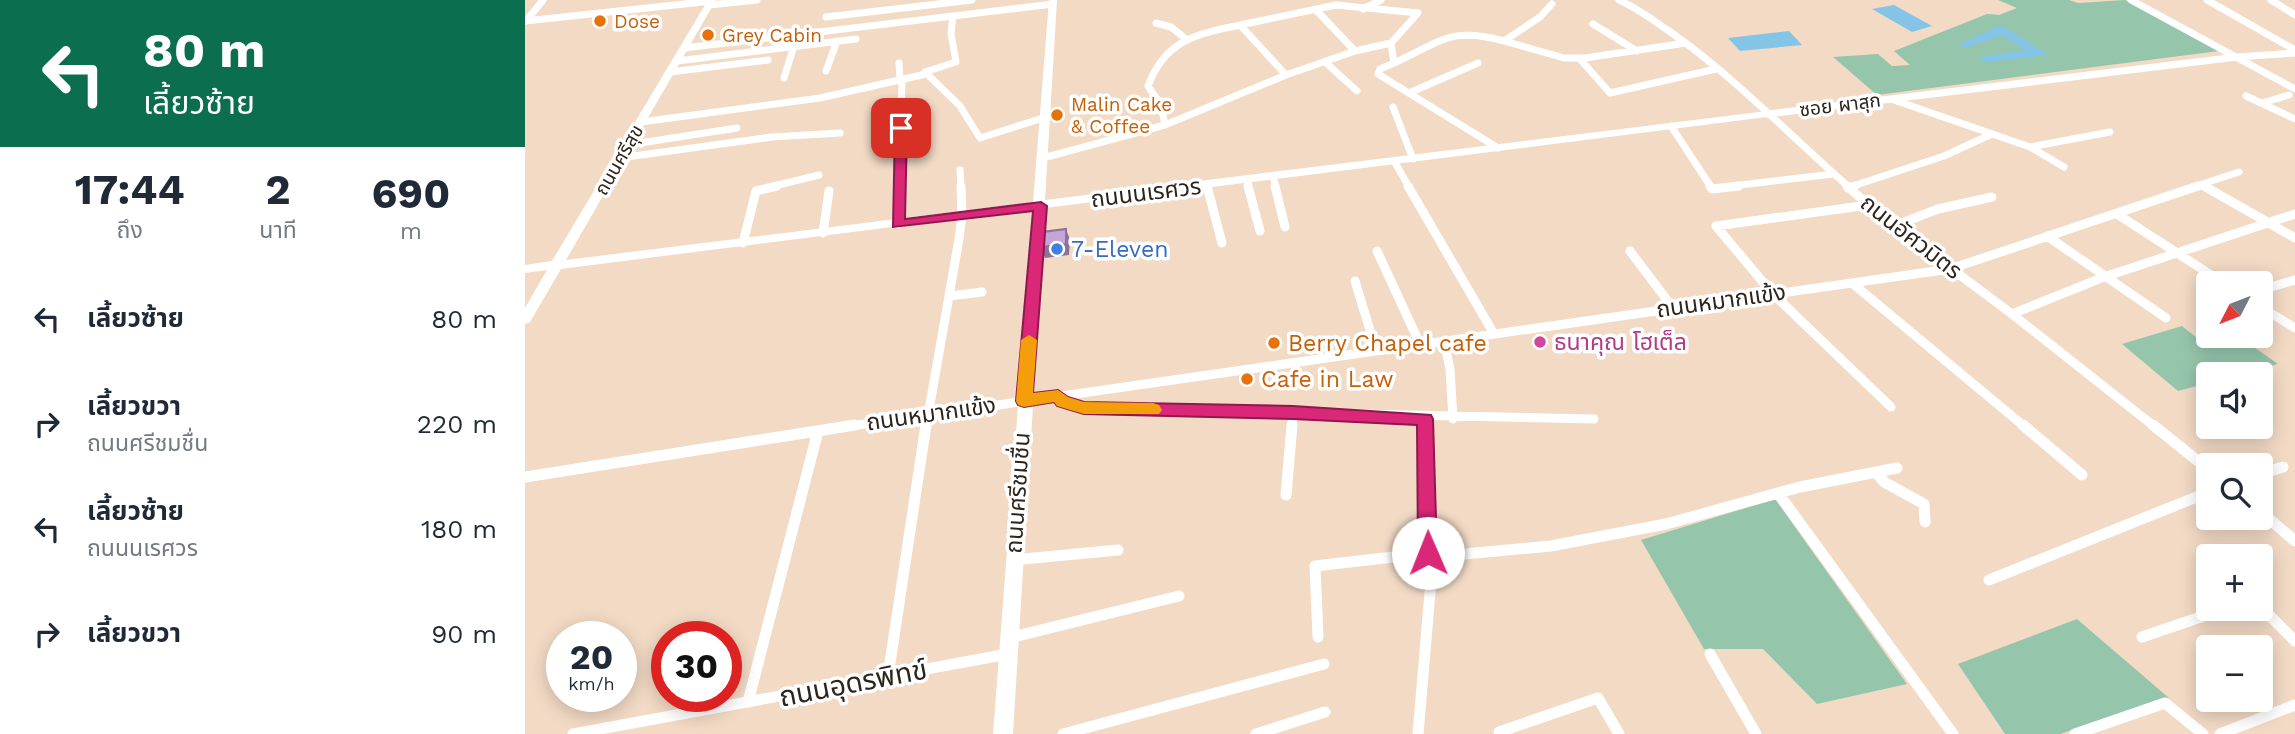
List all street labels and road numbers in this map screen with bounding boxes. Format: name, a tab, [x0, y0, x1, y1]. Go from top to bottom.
street label: ซอย ผาสุก	[1798, 89, 1882, 121]
street label: ถนนศรีสุข	[590, 121, 648, 199]
street label: ถนนนเรศวร	[1089, 173, 1203, 213]
street label: ถนนอัศวมิตร	[1855, 189, 1967, 285]
street label: ถนนหมากแข้ง	[1654, 279, 1788, 323]
street label: ถนนหมากแข้ง	[864, 392, 998, 436]
street label: ถนนศรีชมชื่น	[997, 431, 1036, 554]
street label: ถนนอุดรพิทข์	[776, 652, 930, 714]

